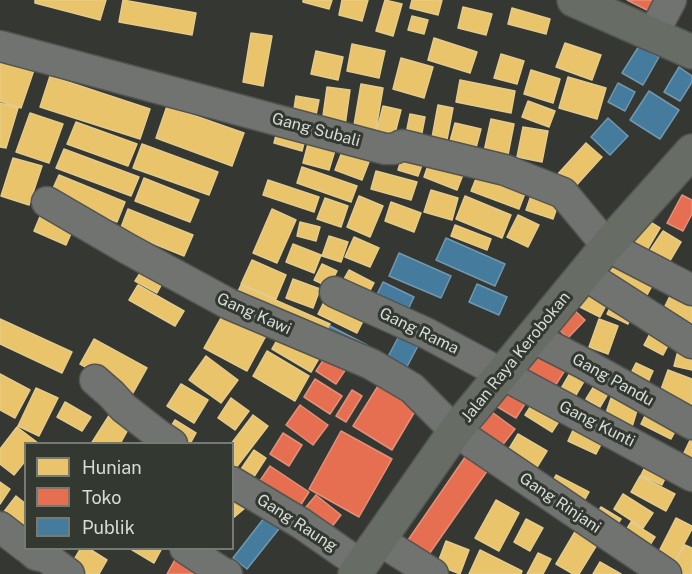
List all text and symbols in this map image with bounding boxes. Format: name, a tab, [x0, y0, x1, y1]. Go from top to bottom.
street label: Gang Subali	[270, 109, 362, 151]
street label: Jalan Raya Kerobokan	[457, 288, 575, 426]
street label: Gang Kawi	[214, 289, 294, 339]
street label: Gang Rama	[376, 304, 462, 358]
street label: Gang Pandu	[569, 350, 657, 410]
street label: Gang Kunti	[556, 397, 638, 451]
legend	[24, 442, 234, 550]
text: Hunian	[82, 457, 142, 478]
street label: Gang Rinjani	[516, 469, 604, 537]
text: Toko	[82, 487, 121, 508]
street label: Gang Raung	[253, 490, 341, 556]
text: Publik	[82, 517, 135, 538]

